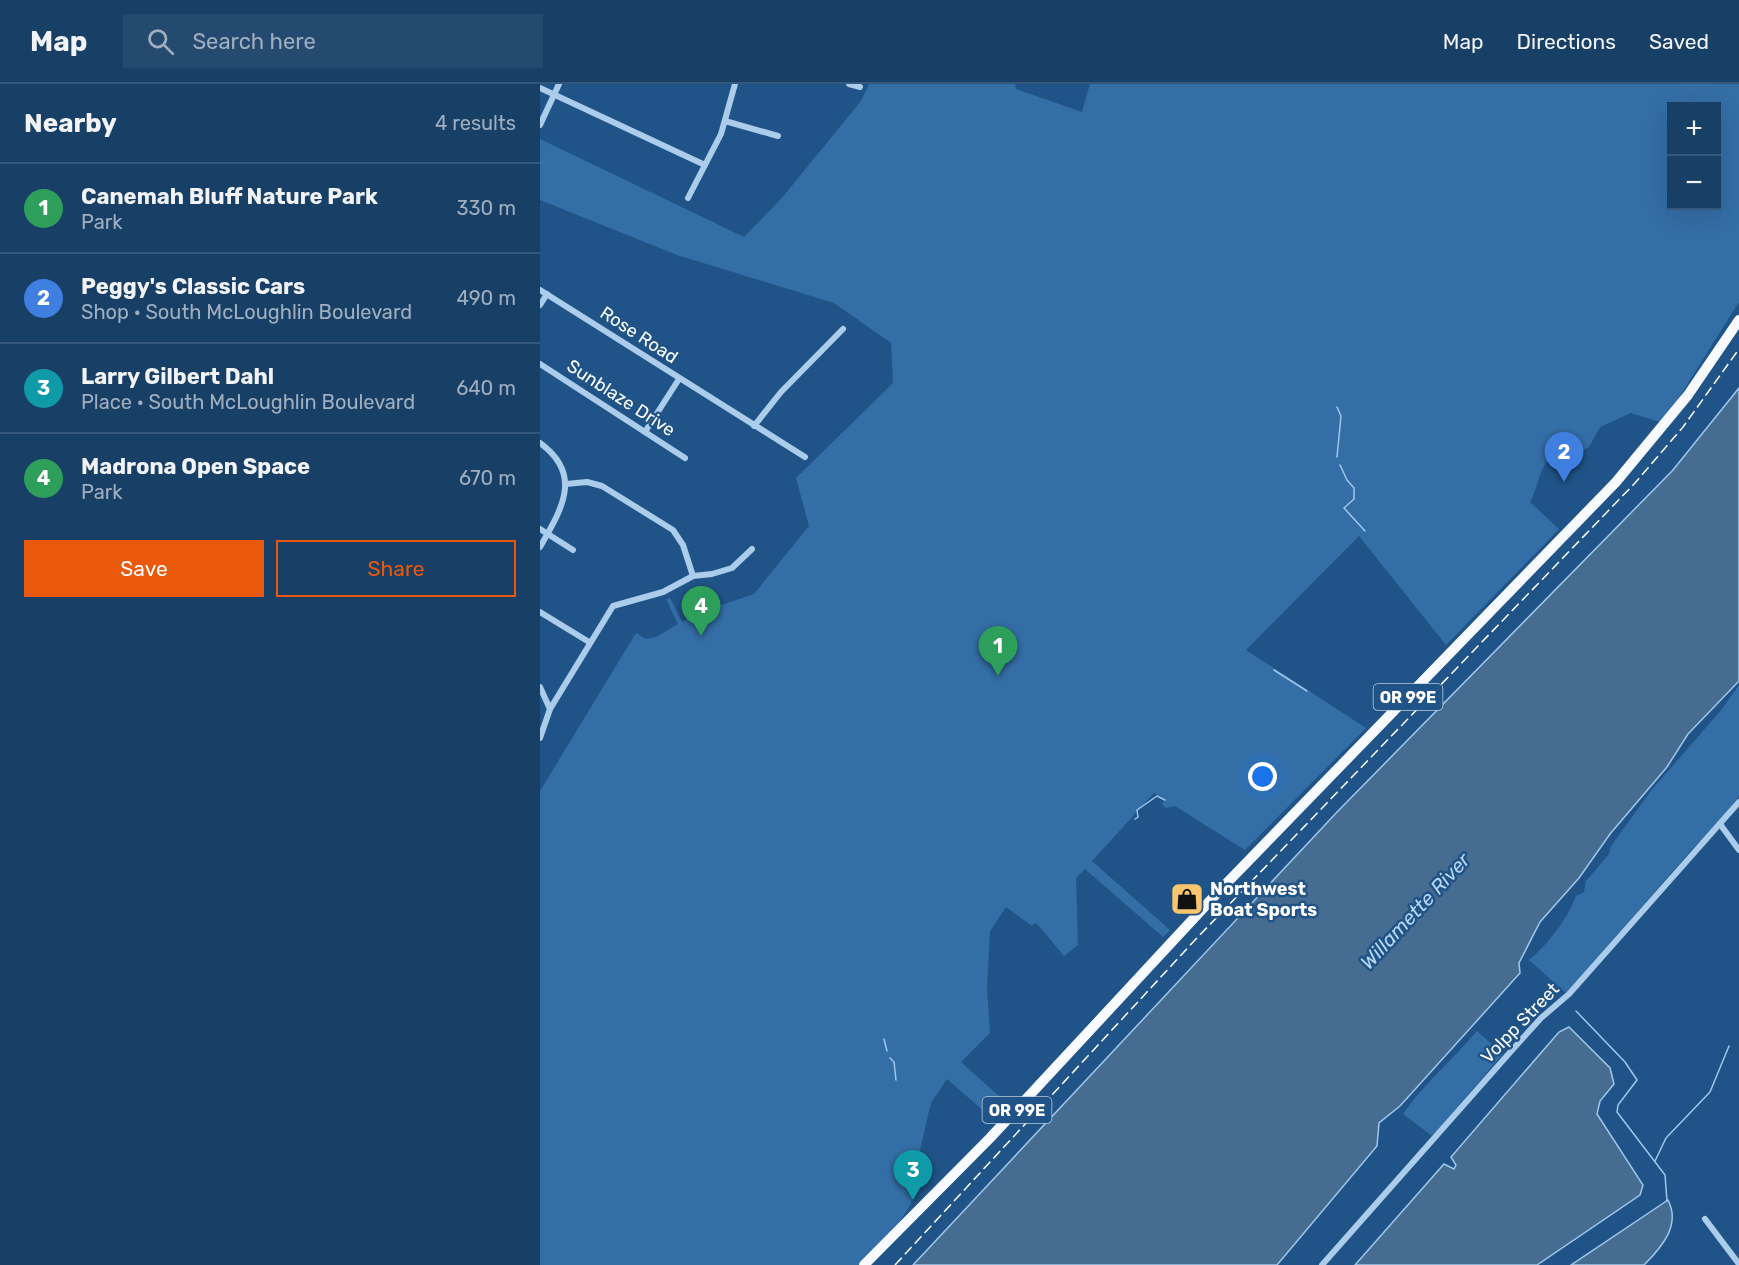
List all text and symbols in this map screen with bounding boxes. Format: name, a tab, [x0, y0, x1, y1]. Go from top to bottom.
search box	[123, 14, 543, 68]
text: Map	[30, 25, 87, 58]
icon: search	[144, 25, 177, 58]
text: Search here	[192, 28, 316, 55]
text: Map	[1443, 29, 1484, 54]
text: Directions	[1517, 29, 1616, 54]
text: Saved	[1649, 29, 1709, 54]
map controls	[1667, 102, 1721, 210]
button: +	[1667, 102, 1721, 156]
text: Nearby	[24, 108, 117, 139]
text: 4 results	[435, 111, 516, 135]
button: −	[1667, 156, 1721, 210]
text: Canemah Bluff Nature Park	[81, 183, 378, 210]
text: 1	[39, 196, 48, 220]
text: 330 m	[457, 196, 516, 220]
text: Park	[81, 210, 123, 234]
text: Peggy's Classic Cars	[81, 273, 305, 300]
text: 2	[37, 286, 50, 310]
text: 490 m	[457, 286, 516, 310]
text: Shop · South McLoughlin Boulevard	[81, 300, 412, 324]
street label: Rose Road	[596, 302, 682, 368]
street label: Sunblaze Drive	[563, 355, 679, 441]
text: Larry Gilbert Dahl	[81, 363, 274, 390]
text: 3	[37, 376, 50, 400]
text: 640 m	[456, 376, 516, 400]
text: Place · South McLoughlin Boulevard	[81, 390, 415, 414]
pin: 2	[1544, 432, 1584, 482]
text: Madrona Open Space	[81, 453, 310, 480]
text: 4	[37, 466, 50, 490]
text: 670 m	[459, 466, 516, 490]
text: Park	[81, 480, 123, 504]
button: Save	[24, 540, 264, 597]
button: Share	[276, 540, 516, 597]
pin: 4	[682, 586, 720, 636]
pin: 1	[978, 626, 1018, 676]
road number: OR 99E	[1374, 684, 1442, 710]
your location	[1248, 762, 1277, 791]
water label: Willamette River	[1355, 847, 1476, 974]
place label: Northwest Boat Sports	[1210, 878, 1317, 921]
shop icon: Northwest Boat Sports	[1169, 881, 1205, 917]
street label: Volpp Street	[1476, 978, 1564, 1068]
road number: OR 99E	[982, 1097, 1052, 1123]
pin: 3	[894, 1150, 932, 1200]

